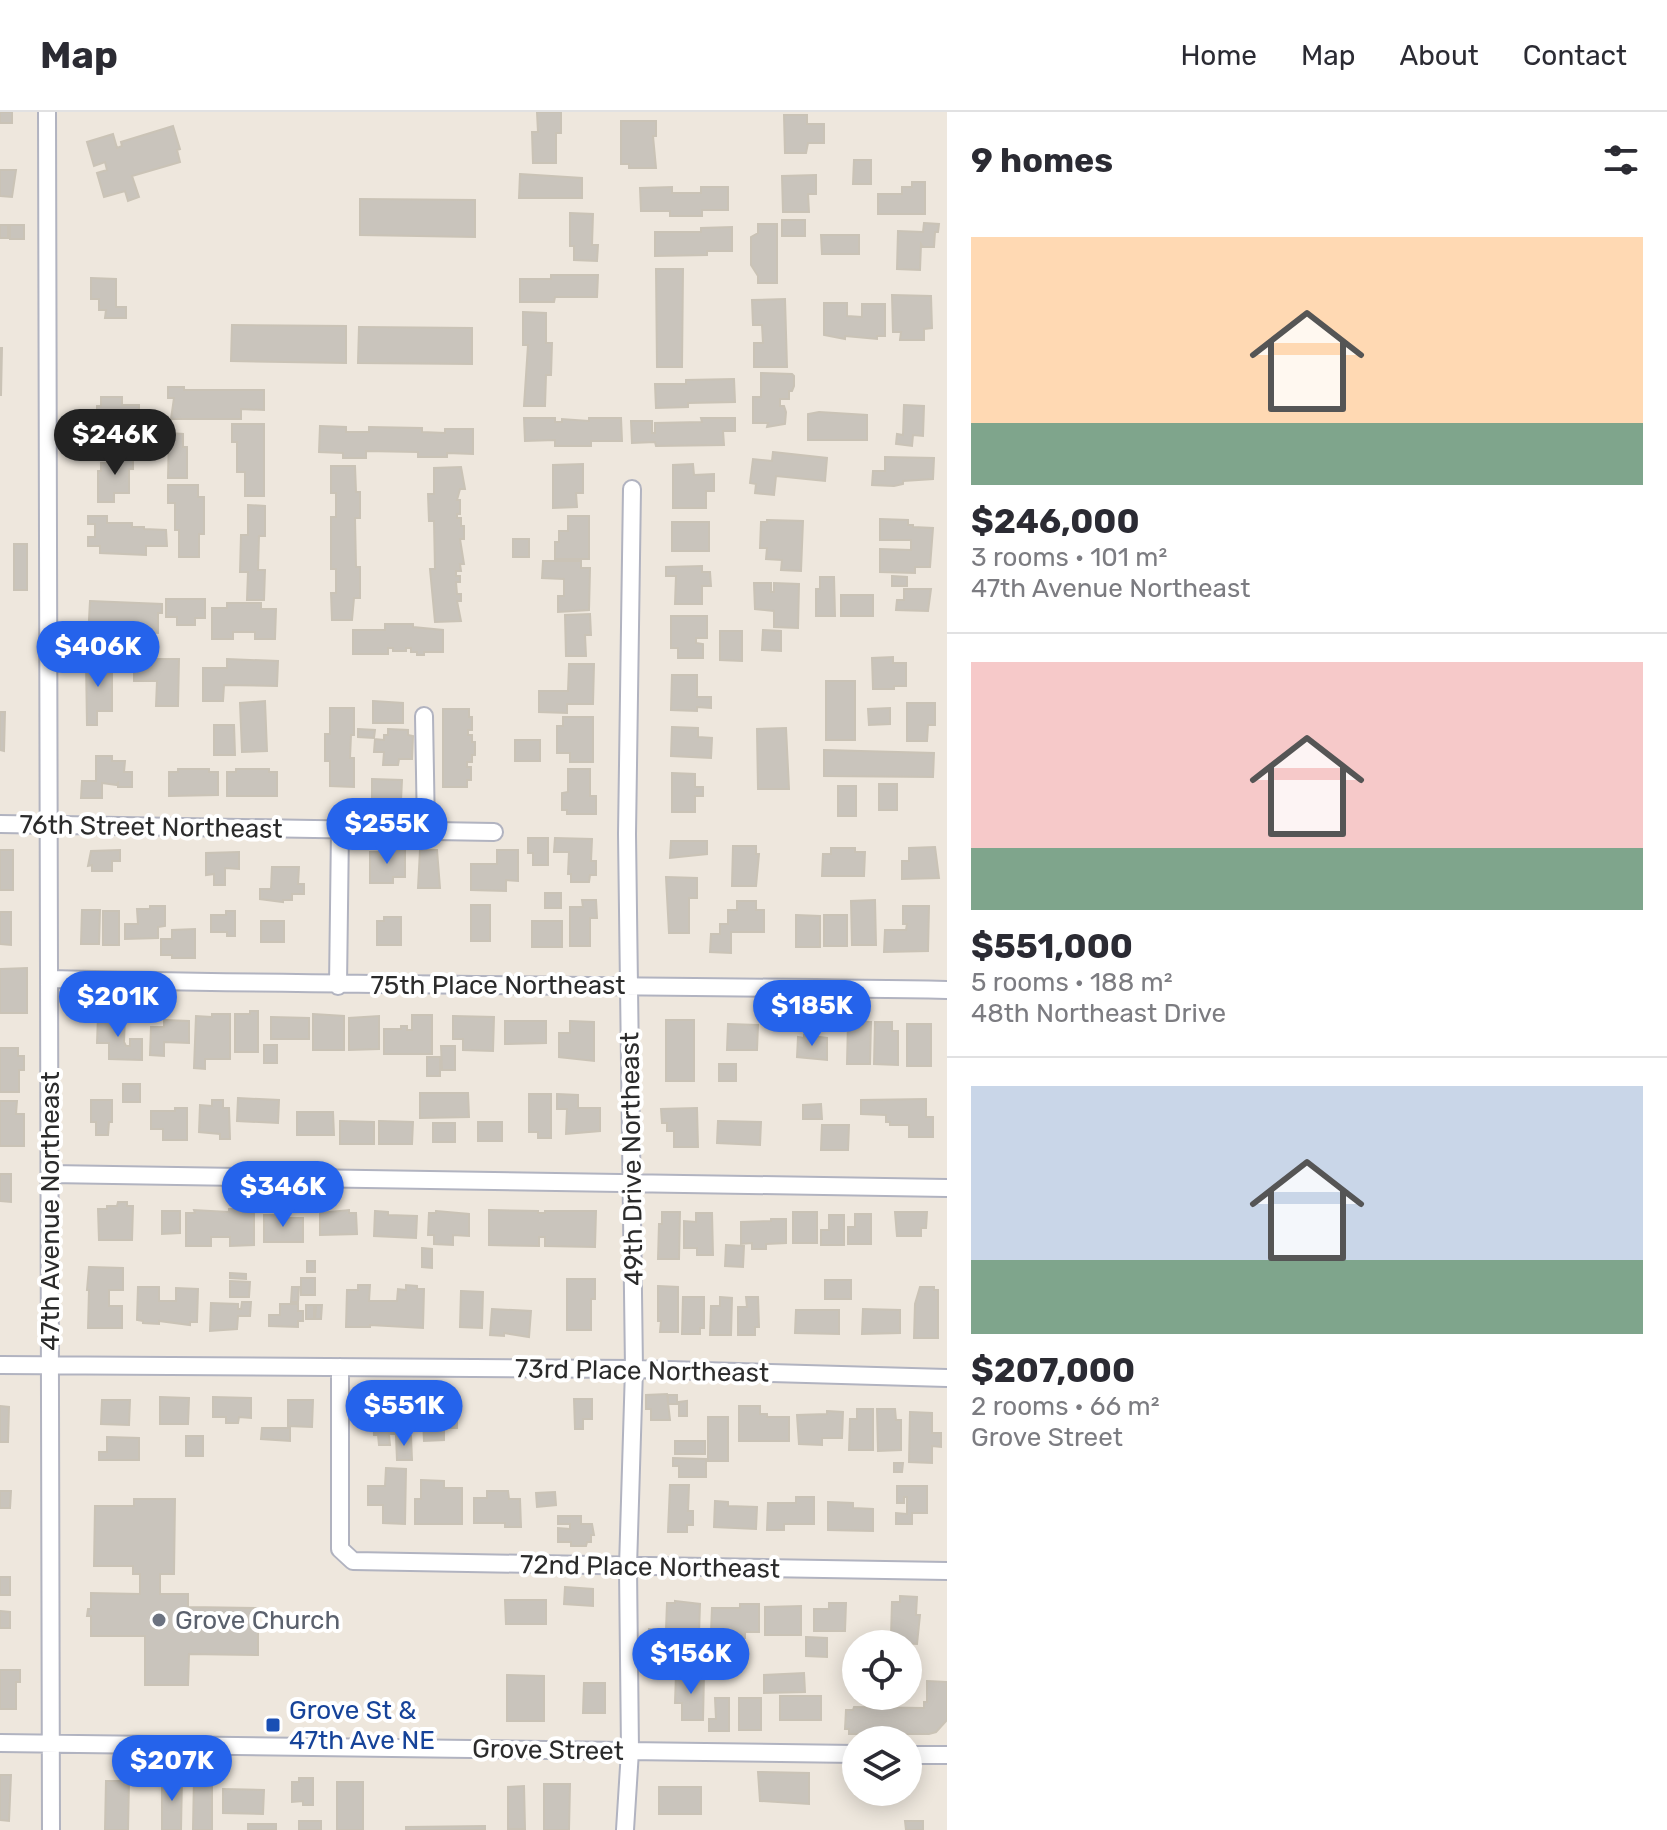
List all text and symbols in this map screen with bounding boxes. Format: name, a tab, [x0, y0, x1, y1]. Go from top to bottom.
text: Map	[40, 32, 118, 78]
text: Home	[1180, 39, 1257, 72]
text: Map	[1301, 39, 1355, 72]
text: About	[1399, 39, 1479, 72]
text: Contact	[1523, 39, 1627, 72]
icon: filters	[1599, 138, 1643, 182]
text: 9 homes	[971, 140, 1113, 181]
icon: home	[1235, 289, 1379, 433]
pin: $246K	[59, 409, 171, 477]
text: $246K	[72, 419, 158, 450]
text: $246,000	[971, 501, 1140, 542]
text: 3 rooms · 101 m²	[971, 542, 1167, 573]
text: 47th Avenue Northeast	[971, 573, 1250, 604]
pin: $406K	[42, 621, 154, 689]
text: $406K	[55, 631, 141, 662]
icon: home	[1235, 714, 1379, 858]
pin: $255K	[331, 798, 443, 866]
text: $255K	[344, 808, 430, 839]
street label: 76th Street Northeast	[19, 809, 283, 845]
text: $551,000	[971, 926, 1133, 967]
text: 5 rooms · 188 m²	[971, 967, 1173, 998]
street label: 75th Place Northeast	[371, 970, 626, 1001]
pin: $201K	[62, 971, 174, 1039]
pin: $185K	[756, 980, 868, 1048]
text: $201K	[77, 981, 159, 1012]
text: $185K	[771, 990, 853, 1021]
text: 48th Northeast Drive	[971, 998, 1226, 1029]
street label: 49th Drive Northeast	[614, 1032, 650, 1286]
street label: 47th Avenue Northeast	[35, 1071, 66, 1351]
icon: home	[1235, 1138, 1379, 1282]
pin: $346K	[227, 1161, 339, 1229]
text: $346K	[240, 1171, 326, 1202]
text: $207,000	[971, 1350, 1135, 1391]
street label: 73rd Place Northeast	[515, 1353, 769, 1389]
pin: $551K	[348, 1380, 460, 1448]
text: $551K	[364, 1390, 444, 1421]
text: 2 rooms · 66 m²	[971, 1391, 1160, 1422]
text: Grove Street	[971, 1422, 1123, 1453]
street label: 72nd Place Northeast	[520, 1549, 780, 1585]
place label: Grove Church	[175, 1605, 340, 1636]
marker: Grove Church	[150, 1611, 168, 1629]
pin: $156K	[635, 1628, 747, 1696]
map controls	[842, 1630, 922, 1806]
button: locate	[842, 1630, 922, 1710]
text: $156K	[650, 1638, 732, 1669]
place label: Grove St & 47th Ave NE	[289, 1695, 435, 1756]
marker: Grove St & 47th Ave NE	[264, 1716, 282, 1734]
button: layers	[842, 1726, 922, 1806]
street label: Grove Street	[472, 1733, 624, 1767]
pin: $207K	[116, 1735, 228, 1803]
text: $207K	[130, 1745, 214, 1776]

